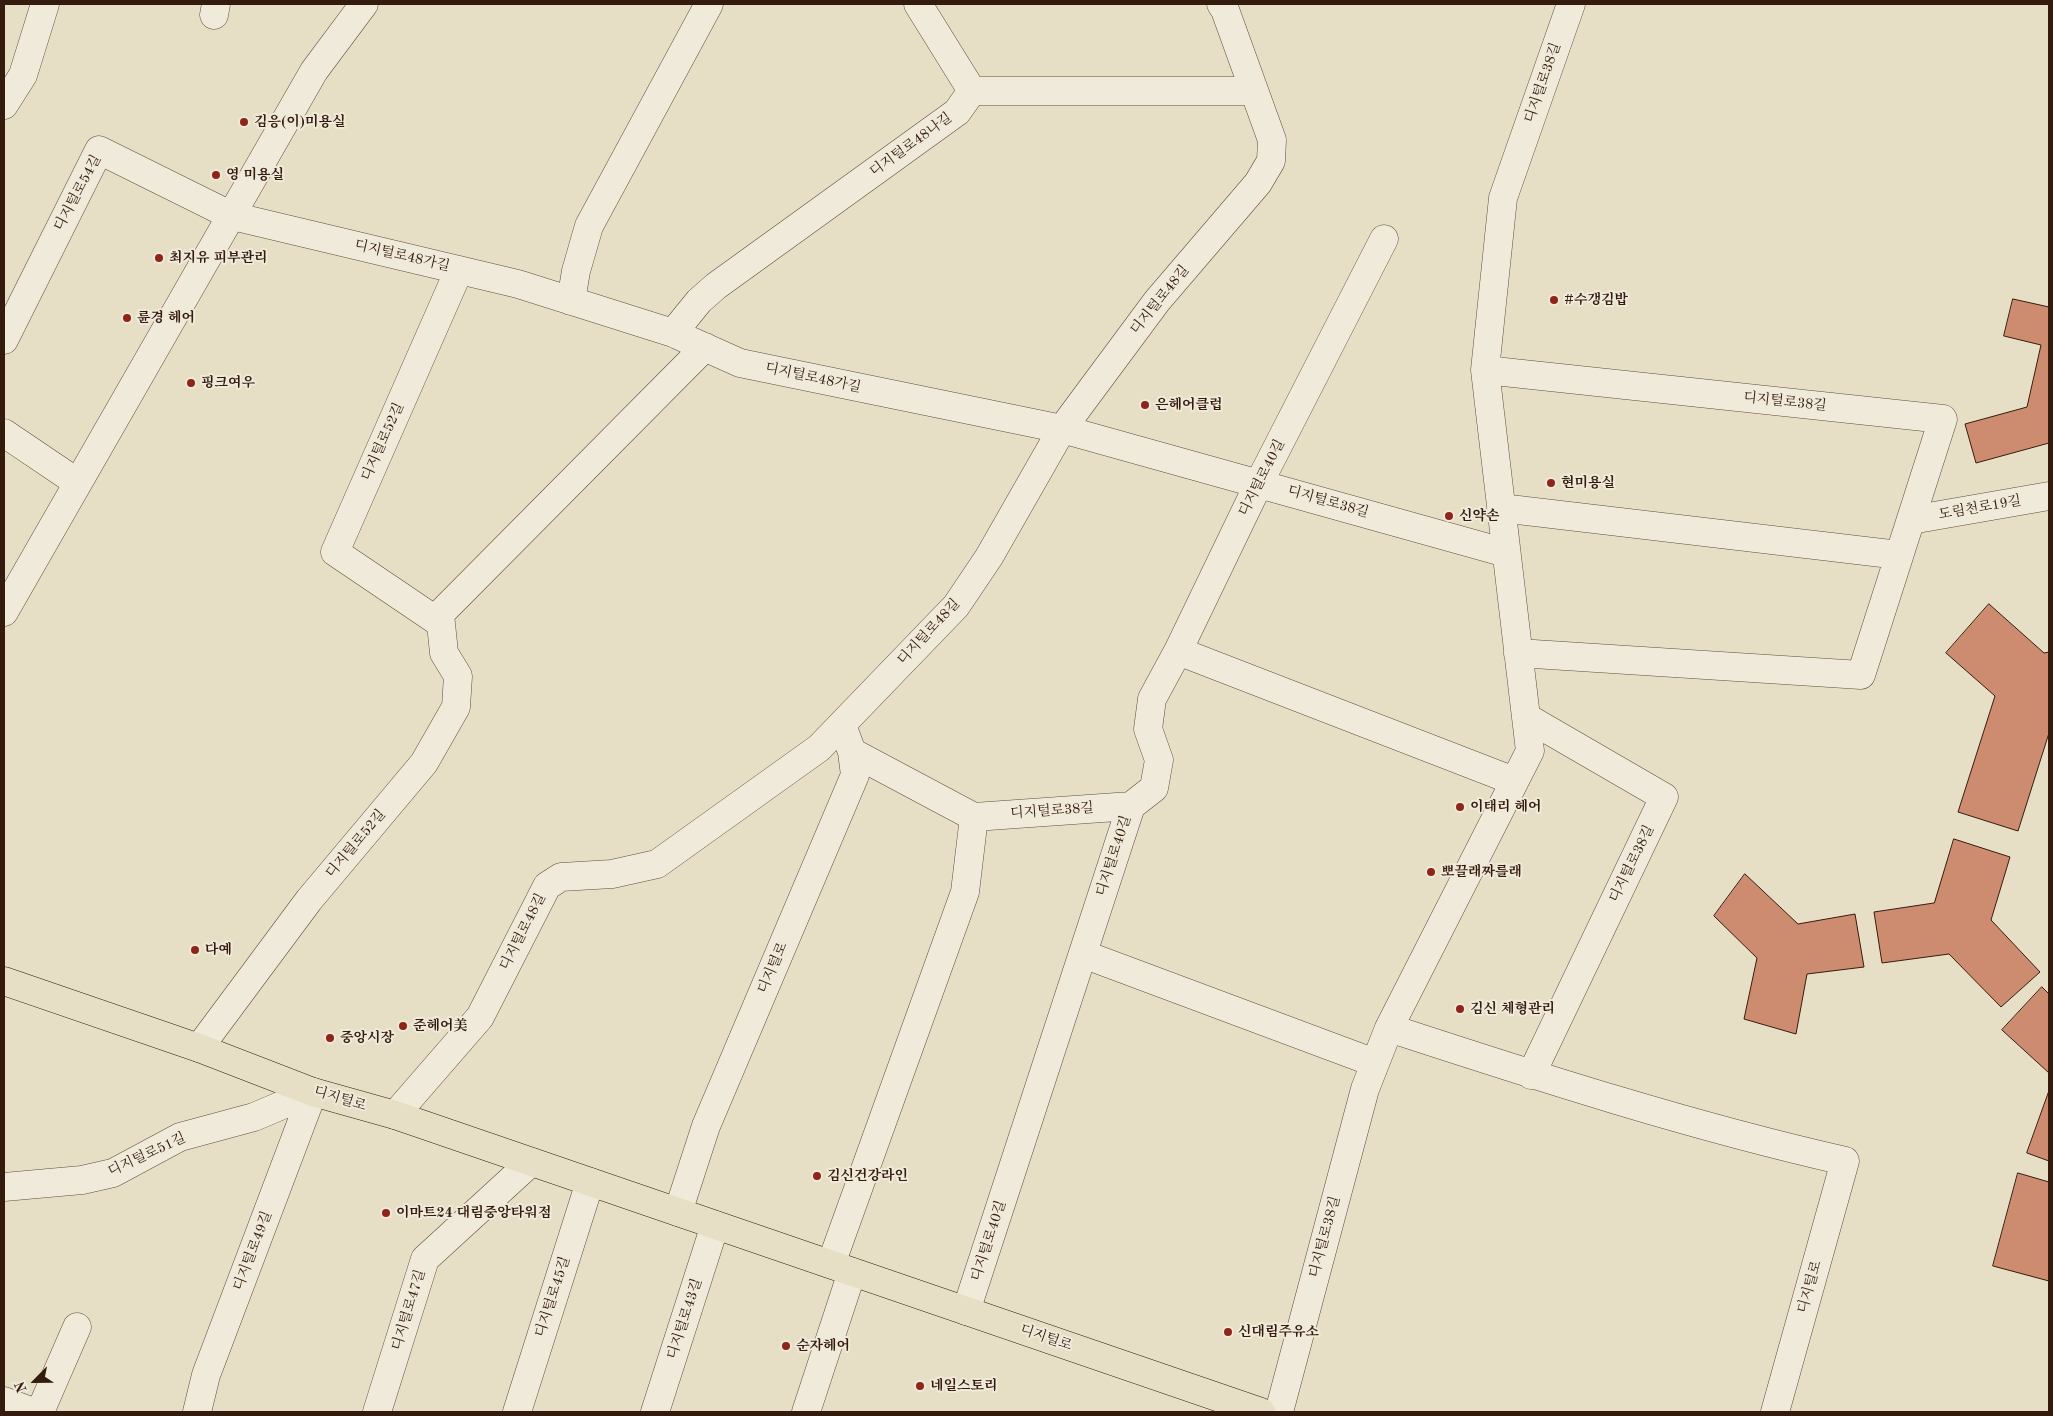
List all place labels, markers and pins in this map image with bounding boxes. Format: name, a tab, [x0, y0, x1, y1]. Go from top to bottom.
place label: 김응(이)미용실	[254, 114, 346, 130]
marker: 김응(이)미용실	[238, 116, 250, 128]
place label: 영 미용실	[226, 167, 284, 183]
marker: 영 미용실	[210, 169, 222, 181]
place label: 최지유 피부관리	[169, 250, 268, 266]
marker: 최지유 피부관리	[153, 252, 165, 264]
place label: #수갱김밥	[1564, 292, 1628, 308]
marker: #수갱김밥	[1548, 294, 1560, 306]
place label: 륜경 헤어	[137, 310, 195, 326]
marker: 륜경 헤어	[121, 312, 133, 324]
place label: 핑크여우	[201, 375, 255, 391]
marker: 핑크여우	[185, 377, 197, 389]
place label: 은헤어클럽	[1155, 397, 1223, 413]
marker: 은헤어클럽	[1139, 399, 1151, 411]
place label: 현미용실	[1561, 475, 1615, 491]
marker: 현미용실	[1545, 477, 1557, 489]
place label: 신약손	[1459, 508, 1500, 524]
marker: 신약손	[1443, 510, 1455, 522]
place label: 이태리 헤어	[1470, 799, 1542, 815]
marker: 이태리 헤어	[1454, 801, 1466, 813]
place label: 뽀끌래짜를래	[1441, 864, 1522, 880]
marker: 뽀끌래짜를래	[1425, 866, 1437, 878]
place label: 다예	[205, 942, 232, 958]
marker: 다예	[189, 944, 201, 956]
place label: 김신 체형관리	[1470, 1001, 1555, 1017]
marker: 김신 체형관리	[1454, 1003, 1466, 1015]
place label: 준헤어美	[413, 1018, 468, 1034]
marker: 준헤어美	[397, 1020, 409, 1032]
place label: 중앙시장	[340, 1030, 394, 1046]
marker: 중앙시장	[324, 1032, 336, 1044]
place label: 김신건강라인	[827, 1168, 908, 1184]
marker: 김신건강라인	[811, 1170, 823, 1182]
place label: 이마트24 대림중앙타워점	[396, 1205, 551, 1221]
marker: 이마트24 대림중앙타워점	[380, 1207, 392, 1219]
place label: 신대림주유소	[1238, 1324, 1319, 1340]
marker: 신대림주유소	[1222, 1326, 1234, 1338]
place label: 순자헤어	[796, 1338, 850, 1354]
marker: 순자헤어	[780, 1340, 792, 1352]
place label: 네일스토리	[930, 1378, 998, 1394]
marker: 네일스토리	[914, 1380, 926, 1392]

